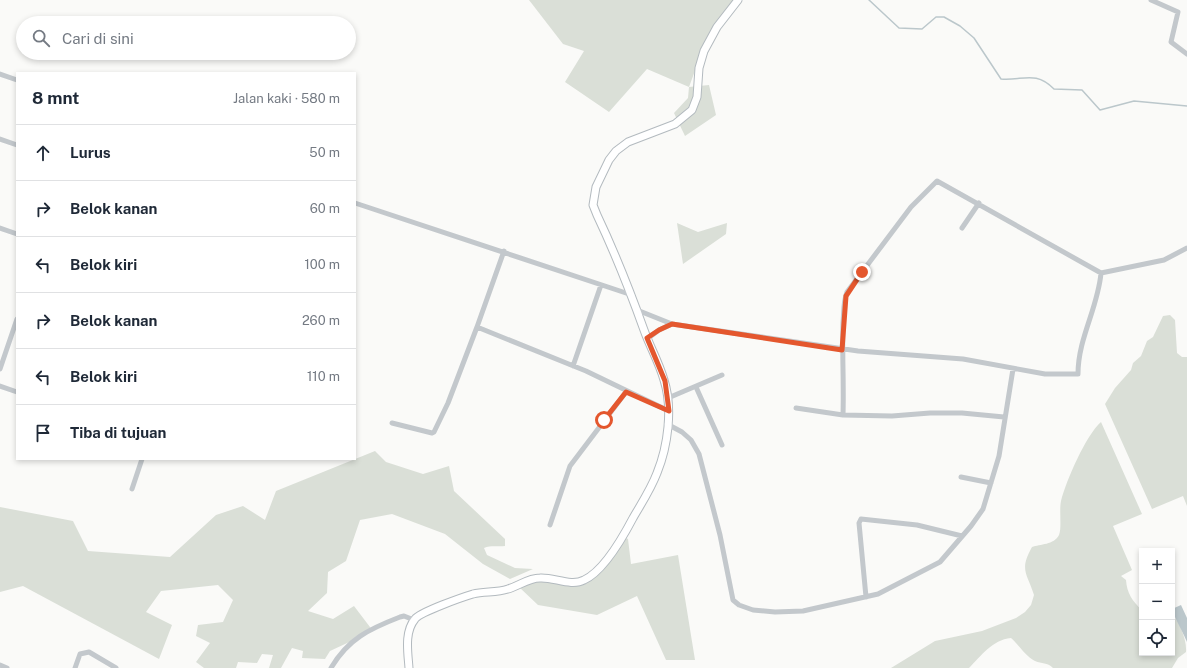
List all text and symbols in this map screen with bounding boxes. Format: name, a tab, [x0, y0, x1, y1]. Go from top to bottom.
search box	[16, 16, 356, 60]
icon: search	[30, 27, 52, 49]
text: Cari di sini	[62, 30, 134, 47]
text: 8 mnt	[32, 88, 79, 108]
text: Jalan kaki · 580 m	[233, 91, 340, 106]
icon: ahead	[32, 142, 54, 164]
text: Lurus	[70, 144, 111, 161]
text: 50 m	[309, 145, 340, 160]
icon: right	[32, 198, 54, 220]
text: Belok kanan	[70, 200, 157, 217]
text: 60 m	[310, 201, 340, 216]
icon: left	[32, 254, 54, 276]
text: Belok kiri	[70, 256, 137, 273]
text: 100 m	[304, 257, 340, 272]
route end	[853, 263, 871, 281]
icon: right	[32, 310, 54, 332]
text: Belok kanan	[70, 312, 157, 329]
text: 260 m	[302, 313, 340, 328]
icon: left	[32, 366, 54, 388]
text: Belok kiri	[70, 368, 137, 385]
text: 110 m	[307, 369, 340, 384]
route start	[595, 411, 613, 429]
icon: arrive	[32, 422, 54, 444]
text: Tiba di tujuan	[70, 424, 166, 441]
map controls	[1139, 548, 1175, 656]
button: +	[1139, 548, 1175, 584]
button: −	[1139, 584, 1175, 620]
button: locate	[1139, 620, 1175, 656]

